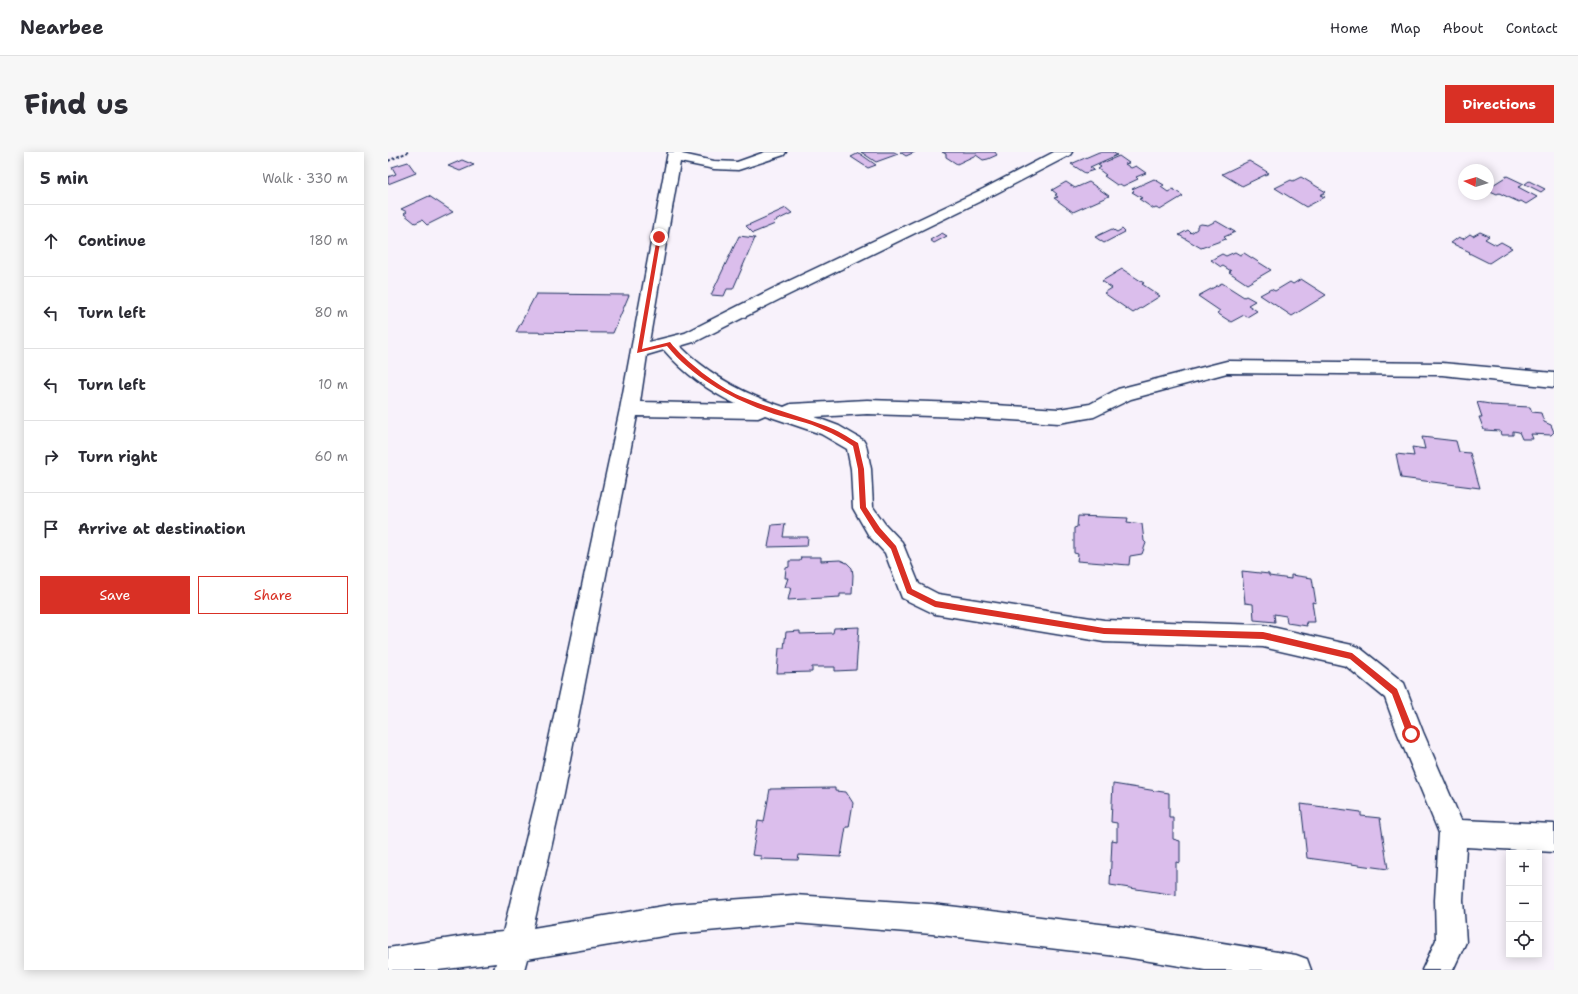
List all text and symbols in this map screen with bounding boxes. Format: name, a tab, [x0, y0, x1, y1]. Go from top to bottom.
text: Nearbee	[20, 15, 104, 40]
text: Home	[1330, 19, 1369, 37]
text: Map	[1391, 19, 1421, 37]
text: About	[1443, 19, 1484, 37]
text: Contact	[1506, 19, 1558, 37]
text: Find us	[24, 85, 129, 123]
button: Directions	[1445, 85, 1554, 123]
north arrow	[1458, 164, 1494, 200]
text: 5 min	[40, 167, 88, 189]
text: Walk · 330 m	[262, 170, 348, 187]
route end	[650, 228, 668, 246]
icon: ahead	[40, 230, 62, 252]
text: Continue	[78, 231, 146, 251]
text: 180 m	[309, 232, 348, 249]
icon: left	[40, 302, 62, 324]
text: Turn left	[78, 303, 146, 323]
text: 80 m	[314, 304, 348, 321]
icon: left	[40, 374, 62, 396]
text: Turn left	[78, 375, 146, 395]
text: 10 m	[318, 376, 348, 393]
icon: right	[40, 446, 62, 468]
text: Turn right	[78, 447, 158, 467]
text: 60 m	[315, 448, 348, 465]
icon: arrive	[40, 518, 62, 540]
text: Arrive at destination	[78, 519, 246, 539]
button: Save	[40, 576, 190, 614]
button: Share	[198, 576, 348, 614]
route start	[1402, 725, 1420, 743]
map controls	[1506, 850, 1542, 958]
button: +	[1506, 850, 1542, 886]
button: −	[1506, 886, 1542, 922]
button: locate	[1506, 922, 1542, 958]

